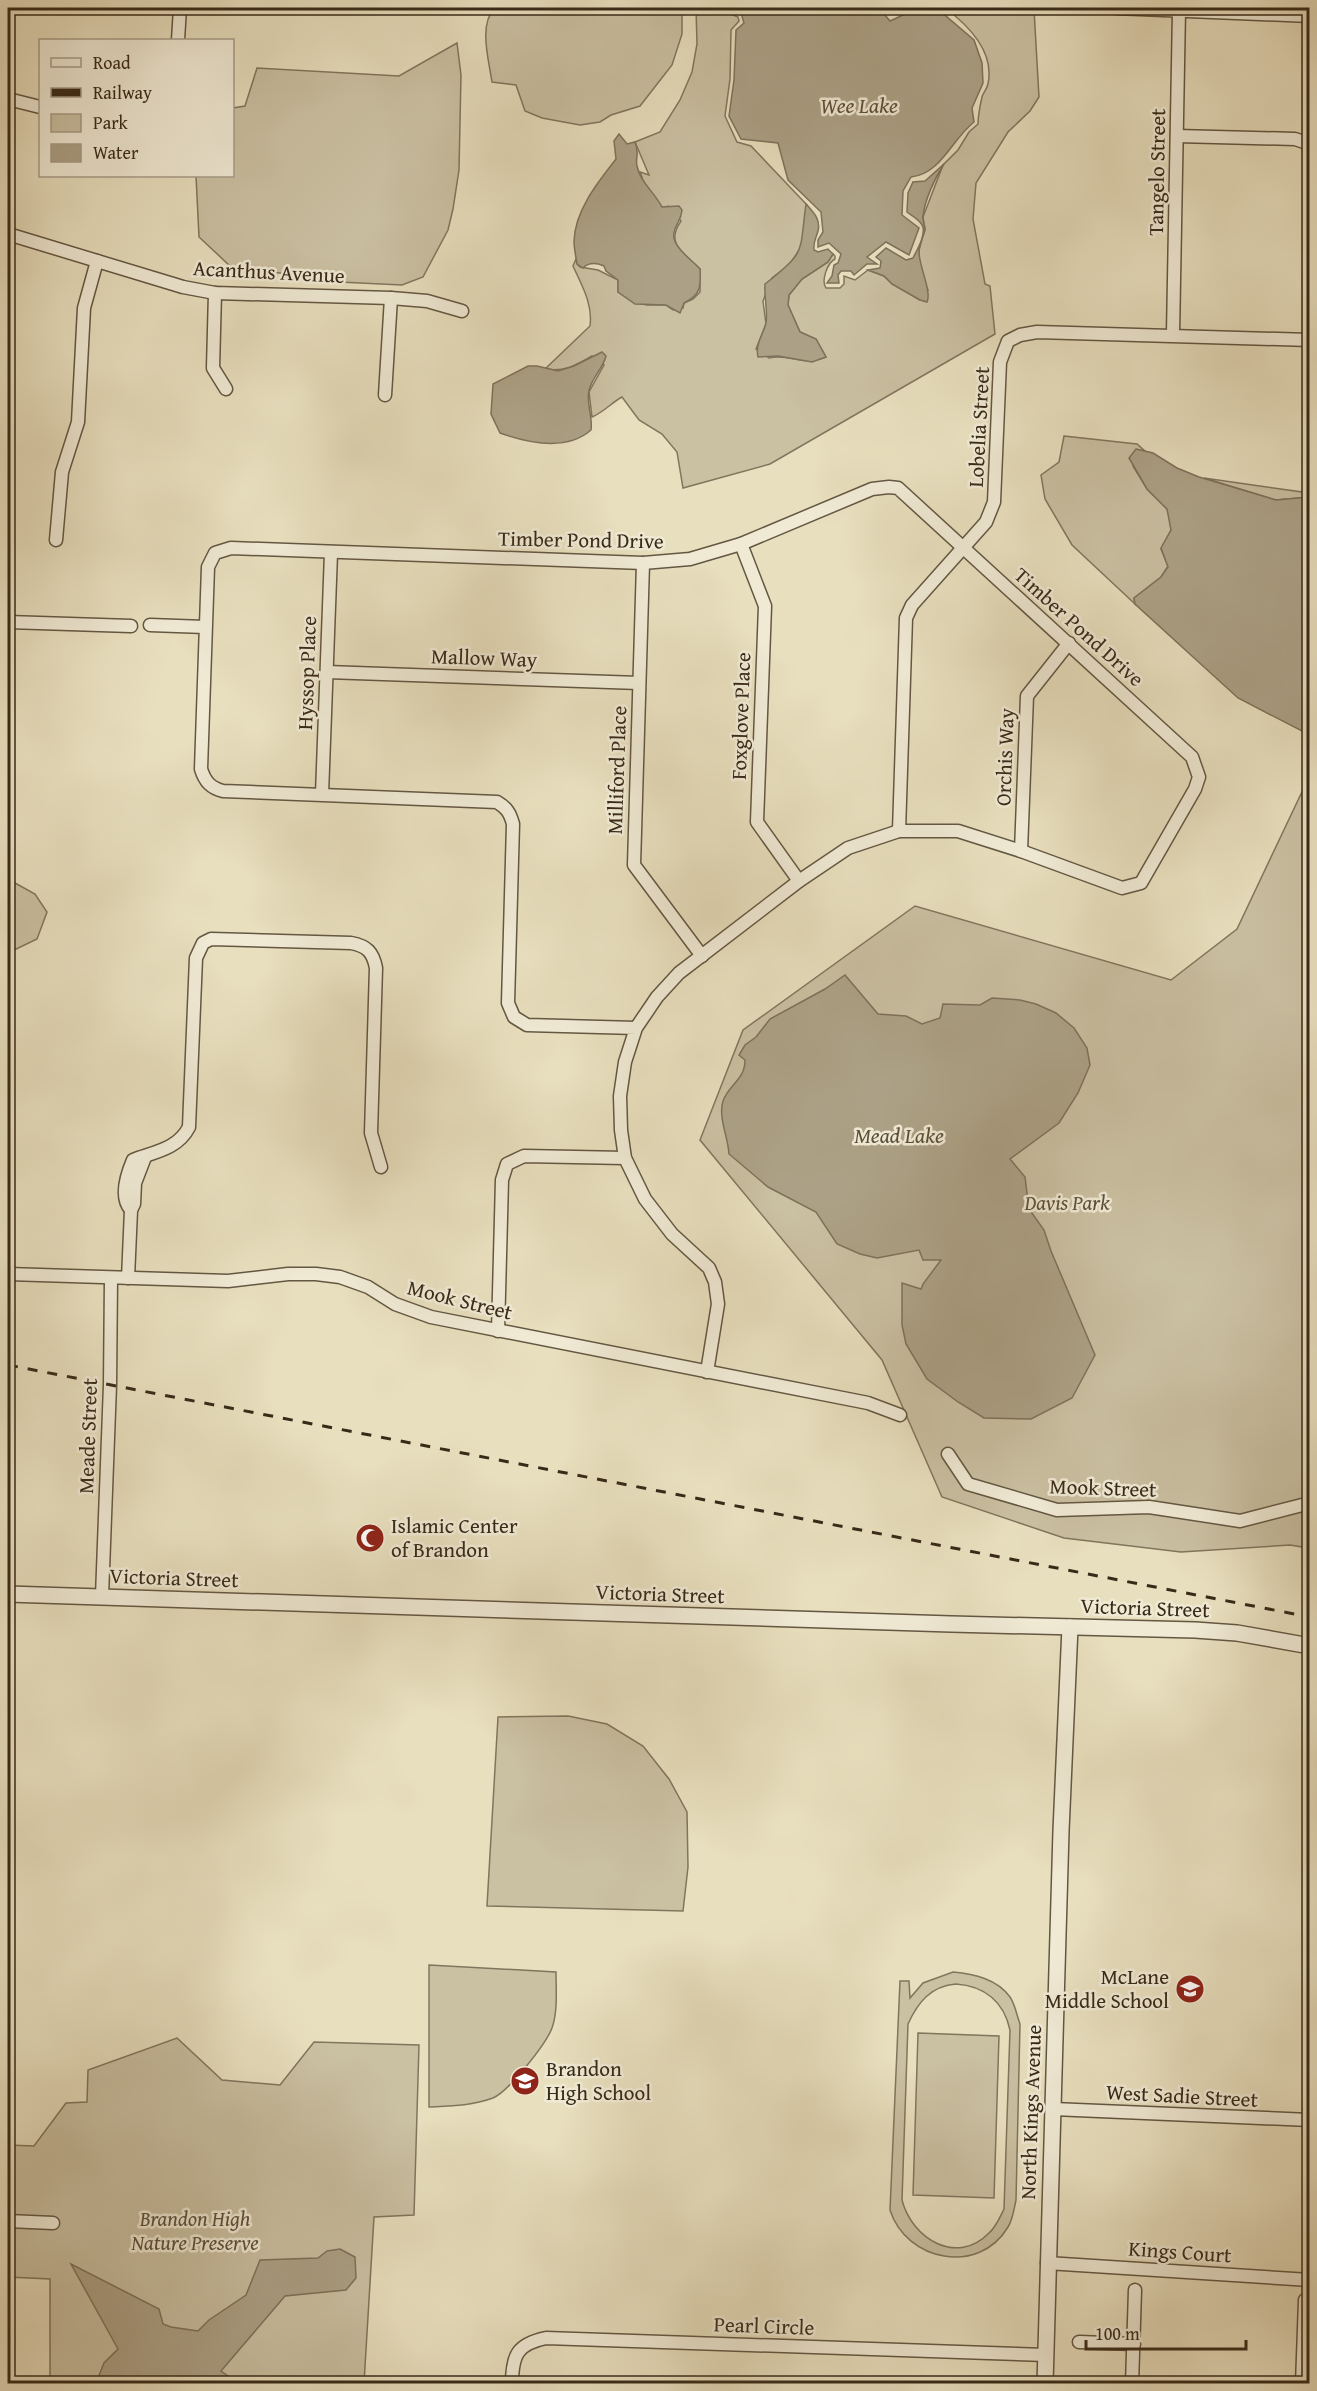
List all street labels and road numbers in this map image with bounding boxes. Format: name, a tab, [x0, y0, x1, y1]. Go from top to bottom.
street label: Tangelo Street	[1140, 107, 1173, 236]
street label: Acanthus Avenue	[192, 252, 346, 291]
street label: Lobelia Street	[960, 365, 997, 488]
street label: Timber Pond Drive	[498, 523, 664, 556]
street label: Timber Pond Drive	[1007, 560, 1151, 694]
street label: Hyssop Place	[289, 615, 324, 730]
street label: Mallow Way	[430, 640, 538, 675]
street label: Foxglove Place	[723, 651, 758, 780]
street label: Milliford Place	[599, 705, 634, 835]
street label: Orchis Way	[987, 707, 1022, 807]
street label: Mook Street	[404, 1272, 516, 1328]
street label: Meade Street	[70, 1377, 105, 1494]
street label: Mook Street	[1049, 1470, 1158, 1505]
street label: Victoria Street	[109, 1560, 240, 1595]
street label: Victoria Street	[595, 1576, 726, 1611]
street label: Victoria Street	[1080, 1590, 1211, 1625]
street label: North Kings Avenue	[1012, 2024, 1049, 2200]
street label: West Sadie Street	[1105, 2076, 1259, 2115]
street label: Kings Court	[1128, 2232, 1233, 2271]
street label: Pearl Circle	[713, 2308, 815, 2343]

